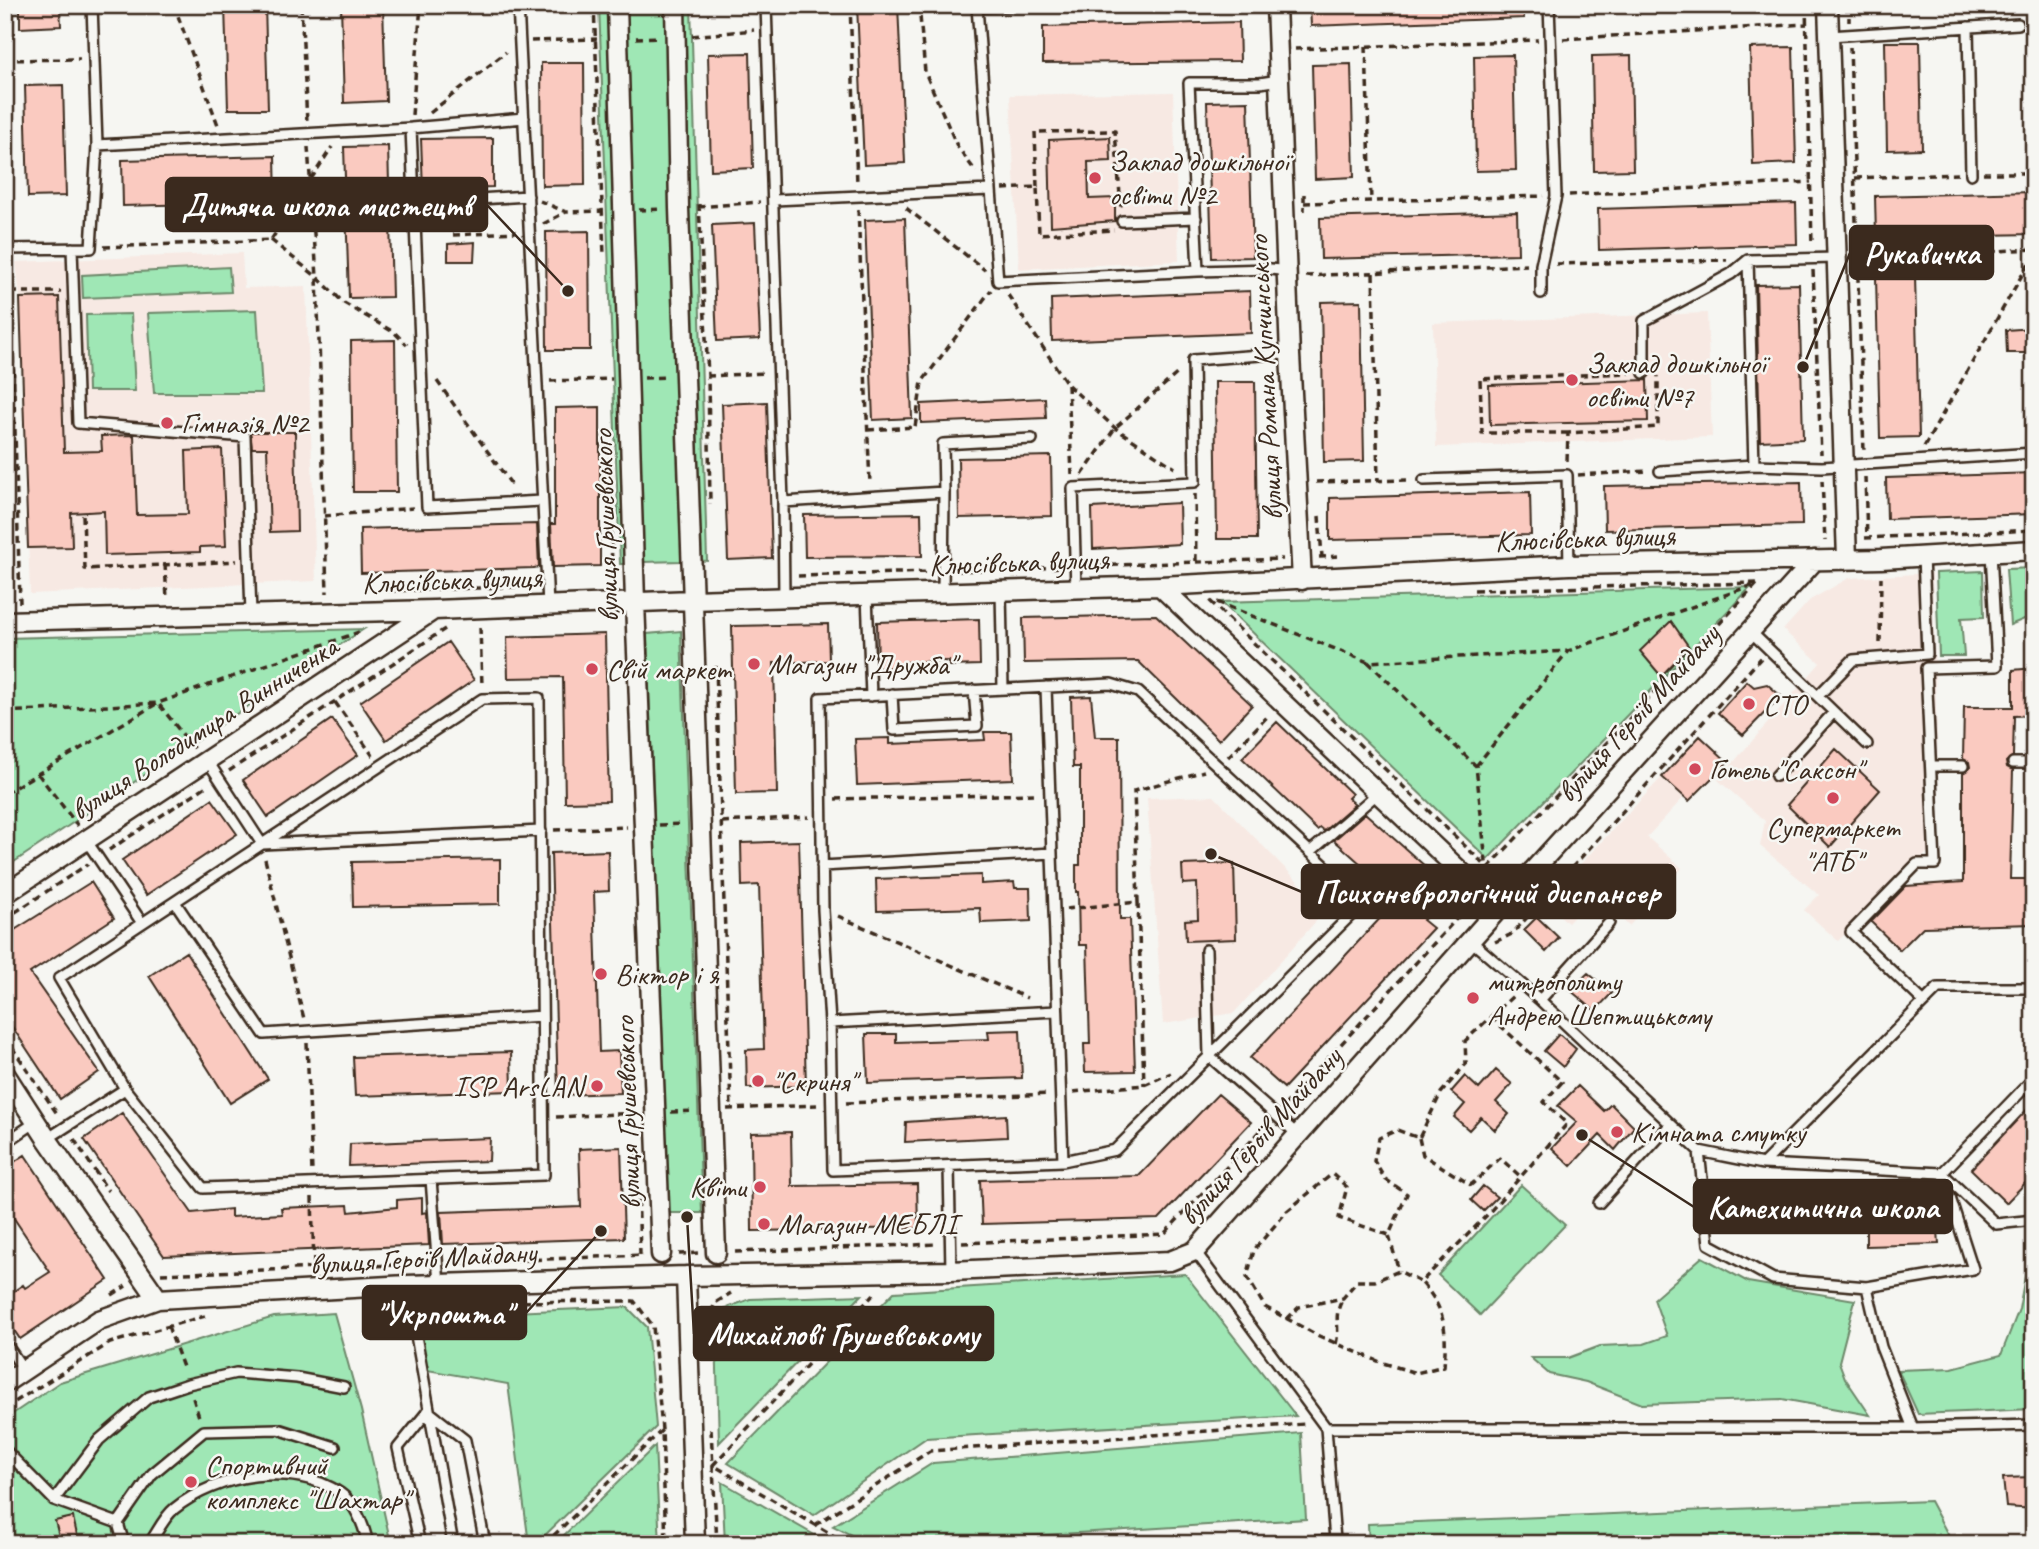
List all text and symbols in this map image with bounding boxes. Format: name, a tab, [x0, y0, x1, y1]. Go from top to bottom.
place label: Заклад дошкільної освіти №2	[1109, 142, 1294, 214]
marker: Заклад дошкільної освіти №2	[1087, 170, 1103, 186]
callout: Дитяча школа мистецтв	[166, 178, 487, 231]
text: Дитяча школа мистецтв	[182, 185, 478, 226]
callout: Рукавичка	[1850, 226, 1993, 279]
street label: вулиця Романа Купчинського	[1238, 233, 1291, 522]
text: Рукавичка	[1864, 233, 1982, 274]
place label: Заклад дошкільної освіти №7	[1586, 344, 1771, 416]
marker: Заклад дошкільної освіти №7	[1564, 372, 1580, 388]
place label: Гімназія №2	[181, 404, 311, 442]
marker: Гімназія №2	[159, 415, 175, 431]
street label: вулиця Грушевського	[583, 428, 627, 623]
street label: Клюсівська вулиця	[1494, 516, 1677, 560]
street label: Клюсівська вулиця	[928, 540, 1111, 584]
street label: Клюсівська вулиця	[361, 558, 544, 602]
street label: вулиця Героїв Майдану	[1548, 615, 1729, 810]
street label: вулиця Володимира Винниченка	[63, 626, 347, 829]
place label: Магазин "Дружба"	[768, 645, 961, 683]
place label: Свiй маркет	[606, 650, 733, 688]
marker: Магазин "Дружба"	[746, 656, 762, 672]
marker: Свiй маркет	[584, 661, 600, 677]
place label: СТО	[1763, 685, 1809, 723]
marker: СТО	[1741, 696, 1757, 712]
place label: Готель "Саксон"	[1709, 750, 1868, 788]
marker: Готель "Саксон"	[1687, 761, 1703, 777]
marker: Супермаркет "АТБ"	[1825, 790, 1841, 806]
place label: Супермаркет "АТБ"	[1766, 808, 1901, 880]
callout: Психоневрологічний диспансер	[1302, 865, 1675, 918]
text: Психоневрологічний диспансер	[1316, 872, 1663, 913]
place label: Віктор і я	[615, 955, 720, 993]
place label: митрополиту Андрею Шептицькому	[1487, 962, 1714, 1034]
marker: Віктор і я	[593, 966, 609, 982]
marker: митрополиту Андрею Шептицькому	[1465, 990, 1481, 1006]
street label: вулиця Грушевського	[605, 1015, 649, 1210]
street label: вулиця Героїв Майдану	[1170, 1038, 1351, 1233]
place label: "Скриня"	[772, 1062, 862, 1100]
place label: ISP ArsLAN	[453, 1067, 588, 1105]
marker: "Скриня"	[750, 1073, 766, 1089]
marker: ISP ArsLAN	[589, 1078, 605, 1094]
place label: Кімната смутку	[1631, 1113, 1808, 1151]
marker: Кімната смутку	[1609, 1124, 1625, 1140]
place label: Квіти	[689, 1168, 748, 1206]
marker: Квіти	[752, 1179, 768, 1195]
callout: Катехитична школа	[1694, 1180, 1952, 1233]
text: Катехитична школа	[1707, 1187, 1941, 1228]
place label: Магазин МЕБЛІ	[778, 1205, 964, 1243]
marker: Магазин МЕБЛІ	[756, 1216, 772, 1232]
street label: вулиця Героїв Майдану	[309, 1233, 539, 1283]
callout: "Укрпошта"	[363, 1286, 526, 1339]
text: "Укрпошта"	[376, 1293, 519, 1334]
callout: Михайлові Грушевському	[694, 1307, 993, 1360]
text: Михайлові Грушевському	[707, 1314, 982, 1355]
place label: Спортивний комплекс "Шахтар"	[205, 1446, 415, 1518]
marker: Спортивний комплекс "Шахтар"	[183, 1474, 199, 1490]

